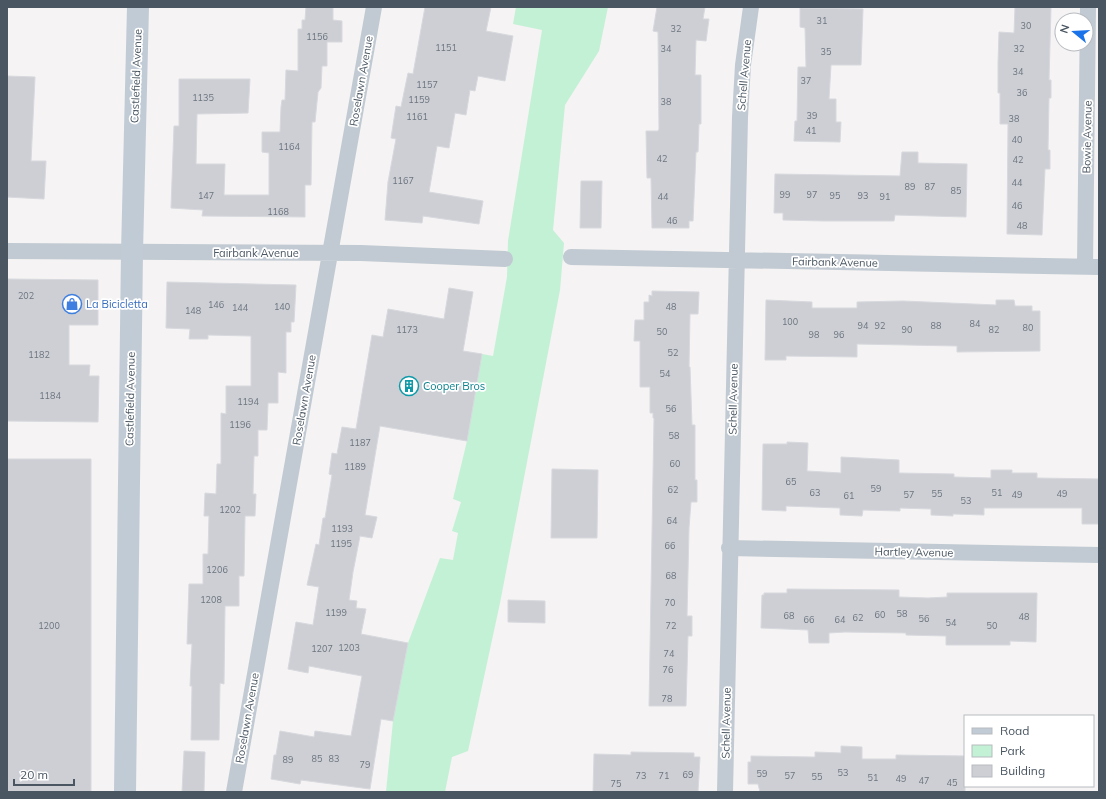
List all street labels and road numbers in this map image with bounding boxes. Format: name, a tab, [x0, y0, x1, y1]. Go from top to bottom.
street label: Castlefield Avenue	[127, 29, 145, 123]
street label: Roselawn Avenue	[346, 35, 376, 127]
street label: Schell Avenue	[734, 39, 754, 111]
street label: Bowie Avenue	[1079, 100, 1095, 174]
street label: Fairbank Avenue	[213, 246, 299, 260]
street label: Fairbank Avenue	[792, 254, 878, 270]
street label: Castlefield Avenue	[122, 352, 138, 446]
street label: Roselawn Avenue	[289, 354, 319, 446]
street label: Schell Avenue	[725, 363, 741, 435]
street label: Hartley Avenue	[875, 544, 953, 560]
street label: Roselawn Avenue	[232, 672, 262, 764]
street label: Schell Avenue	[718, 687, 734, 759]

